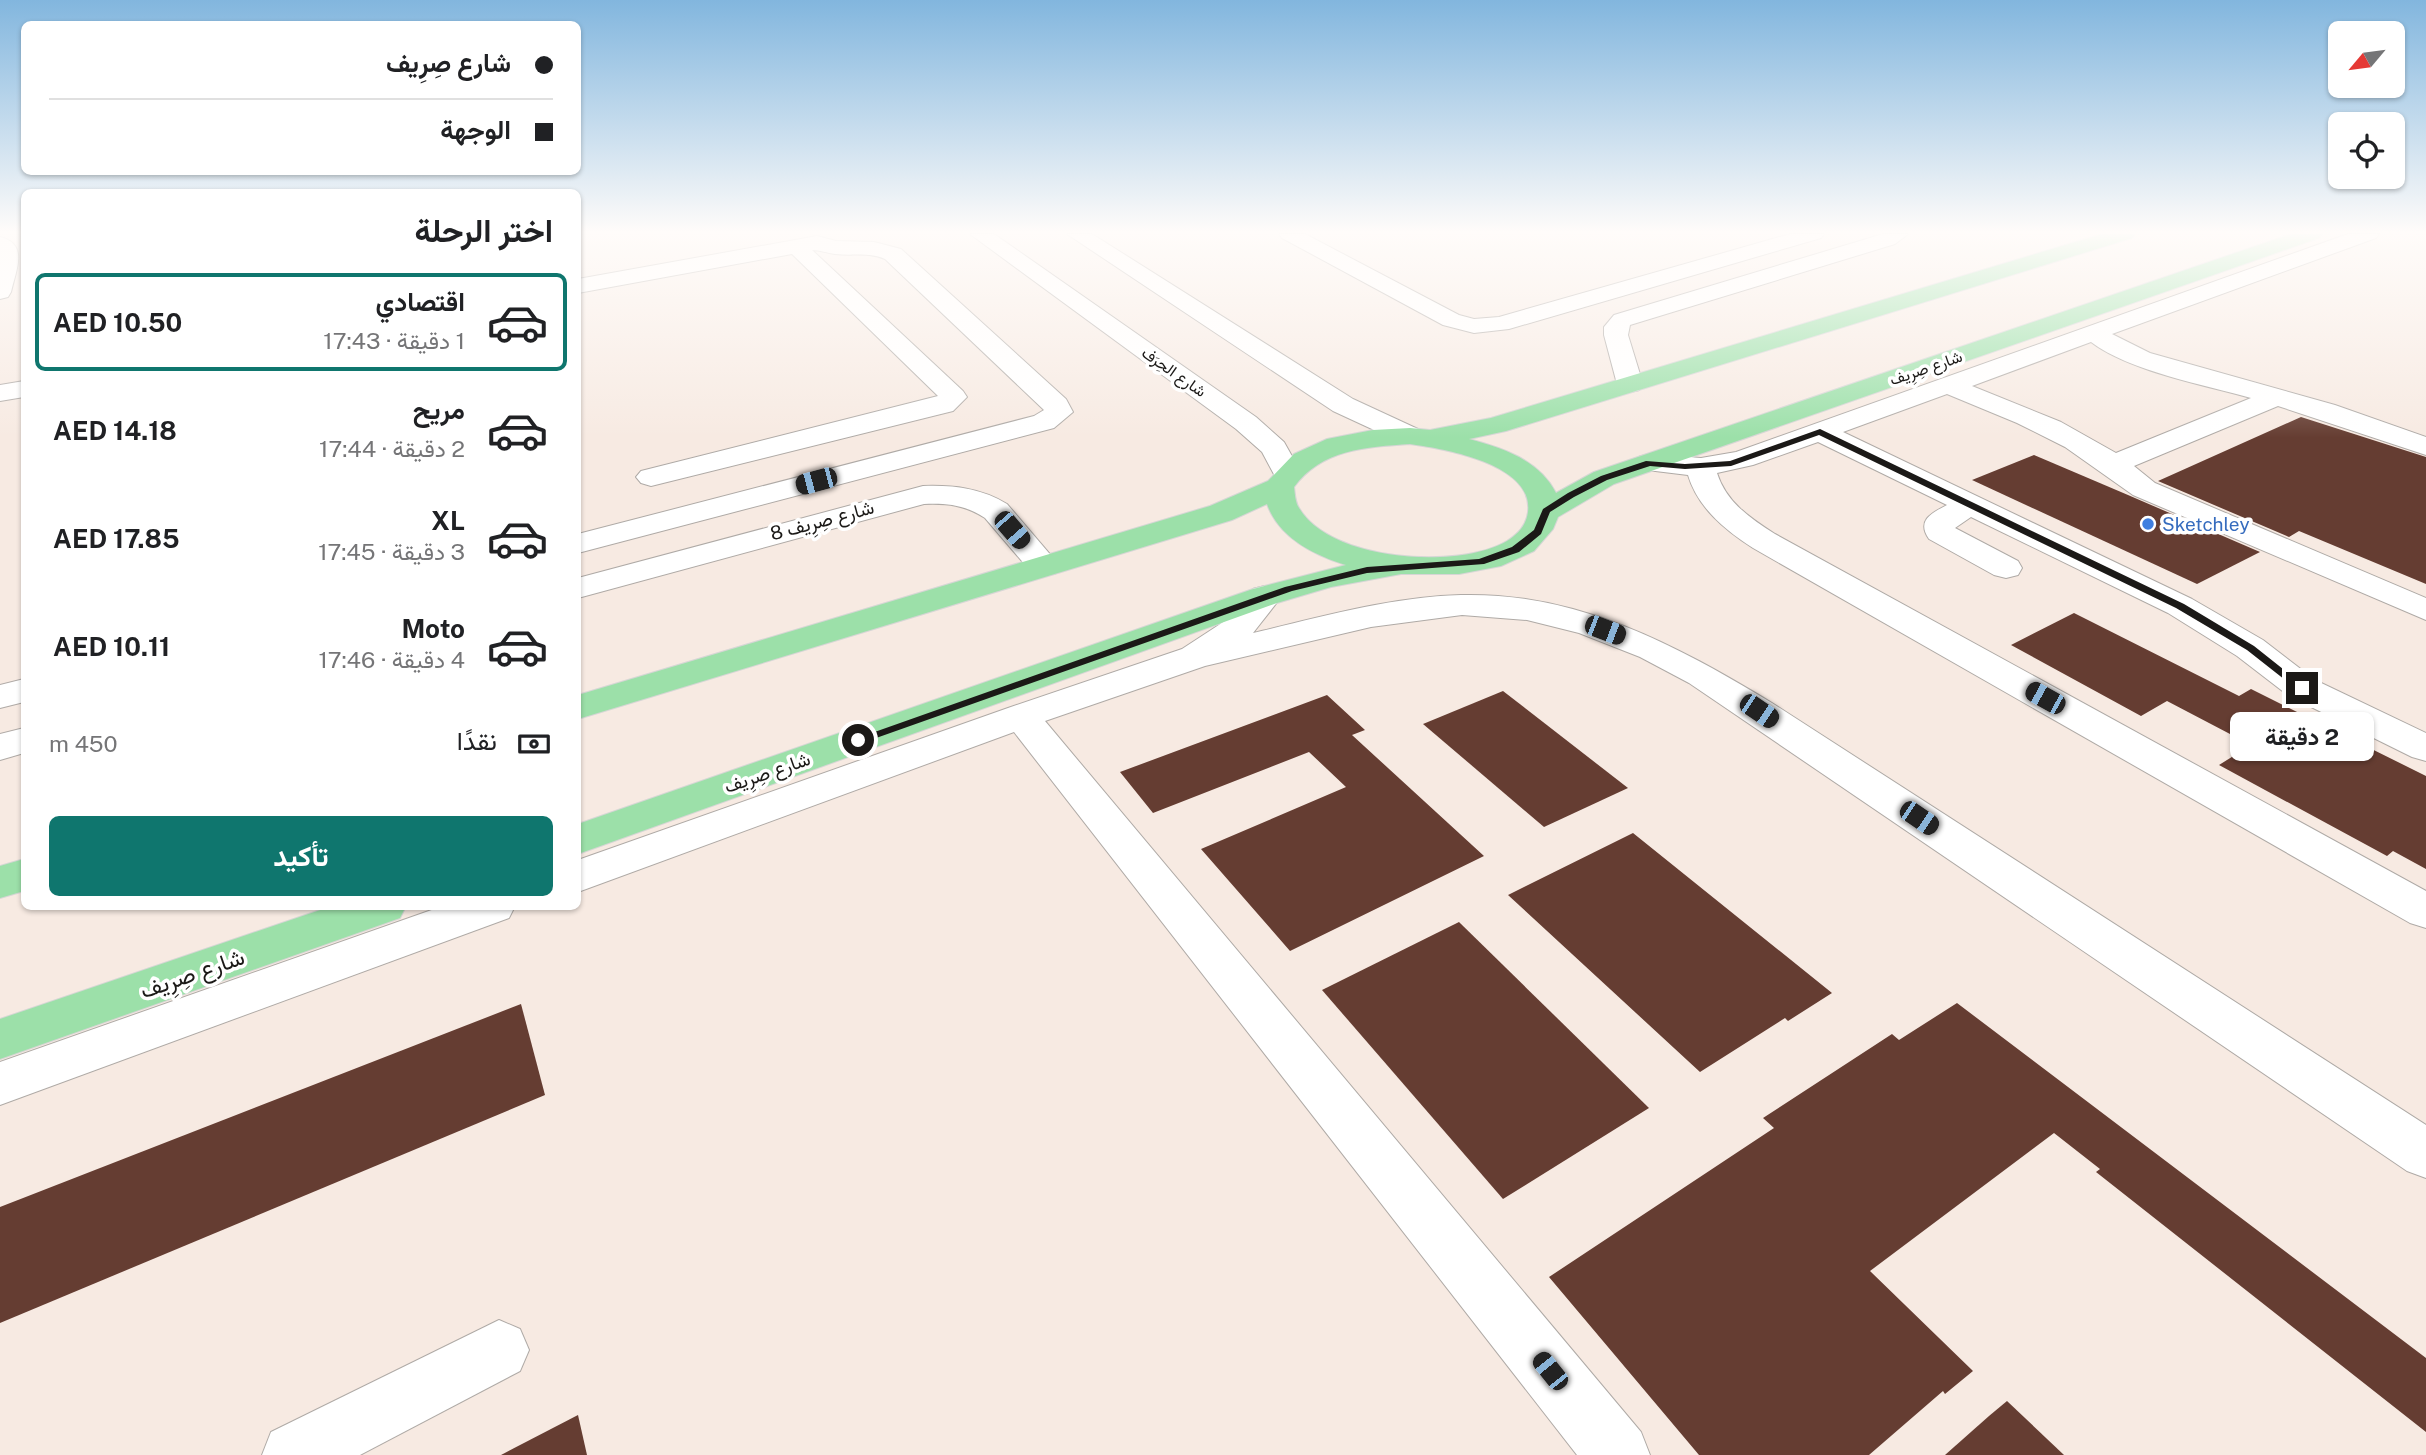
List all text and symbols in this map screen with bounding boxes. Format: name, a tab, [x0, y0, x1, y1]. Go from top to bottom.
north arrow	[2328, 21, 2404, 98]
map controls	[2328, 21, 2405, 189]
text: شارع صِرِيف	[386, 47, 511, 78]
button: locate	[2328, 112, 2405, 189]
text: الوجهة	[440, 114, 511, 145]
text: اختر الرحلة	[415, 212, 553, 249]
text: اقتصادي	[376, 286, 465, 317]
icon: car	[486, 291, 549, 354]
text: AED 10.50	[53, 307, 182, 338]
text: 1 دقيقة · 17:43	[323, 327, 465, 354]
street label: شارع الحِرَف	[1137, 343, 1210, 403]
street label: شارع صِرِيف	[1887, 347, 1966, 392]
text: مريح	[413, 394, 465, 425]
icon: car	[486, 399, 549, 462]
text: AED 14.18	[53, 415, 177, 446]
text: 2 دقيقة · 17:44	[319, 435, 465, 462]
car	[793, 465, 840, 497]
street label: شارع صِرِيف 8	[768, 496, 877, 549]
text: XL	[431, 505, 465, 536]
icon: car	[486, 507, 549, 570]
car	[991, 507, 1034, 553]
place label: Sketchley	[2162, 513, 2250, 535]
marker: Sketchley	[2140, 516, 2156, 532]
text: AED 17.85	[53, 523, 180, 554]
text: 3 دقيقة · 17:45	[318, 538, 465, 565]
text: Moto	[402, 613, 465, 644]
car	[1582, 613, 1629, 647]
icon: car	[486, 615, 549, 678]
text: AED 10.11	[53, 631, 170, 662]
text: 4 دقيقة · 17:46	[318, 646, 465, 673]
route end	[2286, 672, 2318, 704]
car	[2022, 679, 2069, 717]
car	[1736, 691, 1783, 731]
callout: 2 دقيقة	[2230, 712, 2374, 762]
text: 2 دقيقة	[2265, 723, 2339, 750]
route start	[842, 724, 874, 756]
text: نقدًا	[457, 725, 497, 756]
icon: cash	[515, 725, 553, 763]
text: 450 m	[49, 730, 118, 757]
street label: شارع صِرِيف	[721, 747, 814, 801]
car	[1896, 798, 1943, 838]
button: تأكيد	[49, 816, 553, 896]
street label: شارع صِرِيف	[136, 943, 249, 1008]
car	[1529, 1348, 1572, 1394]

